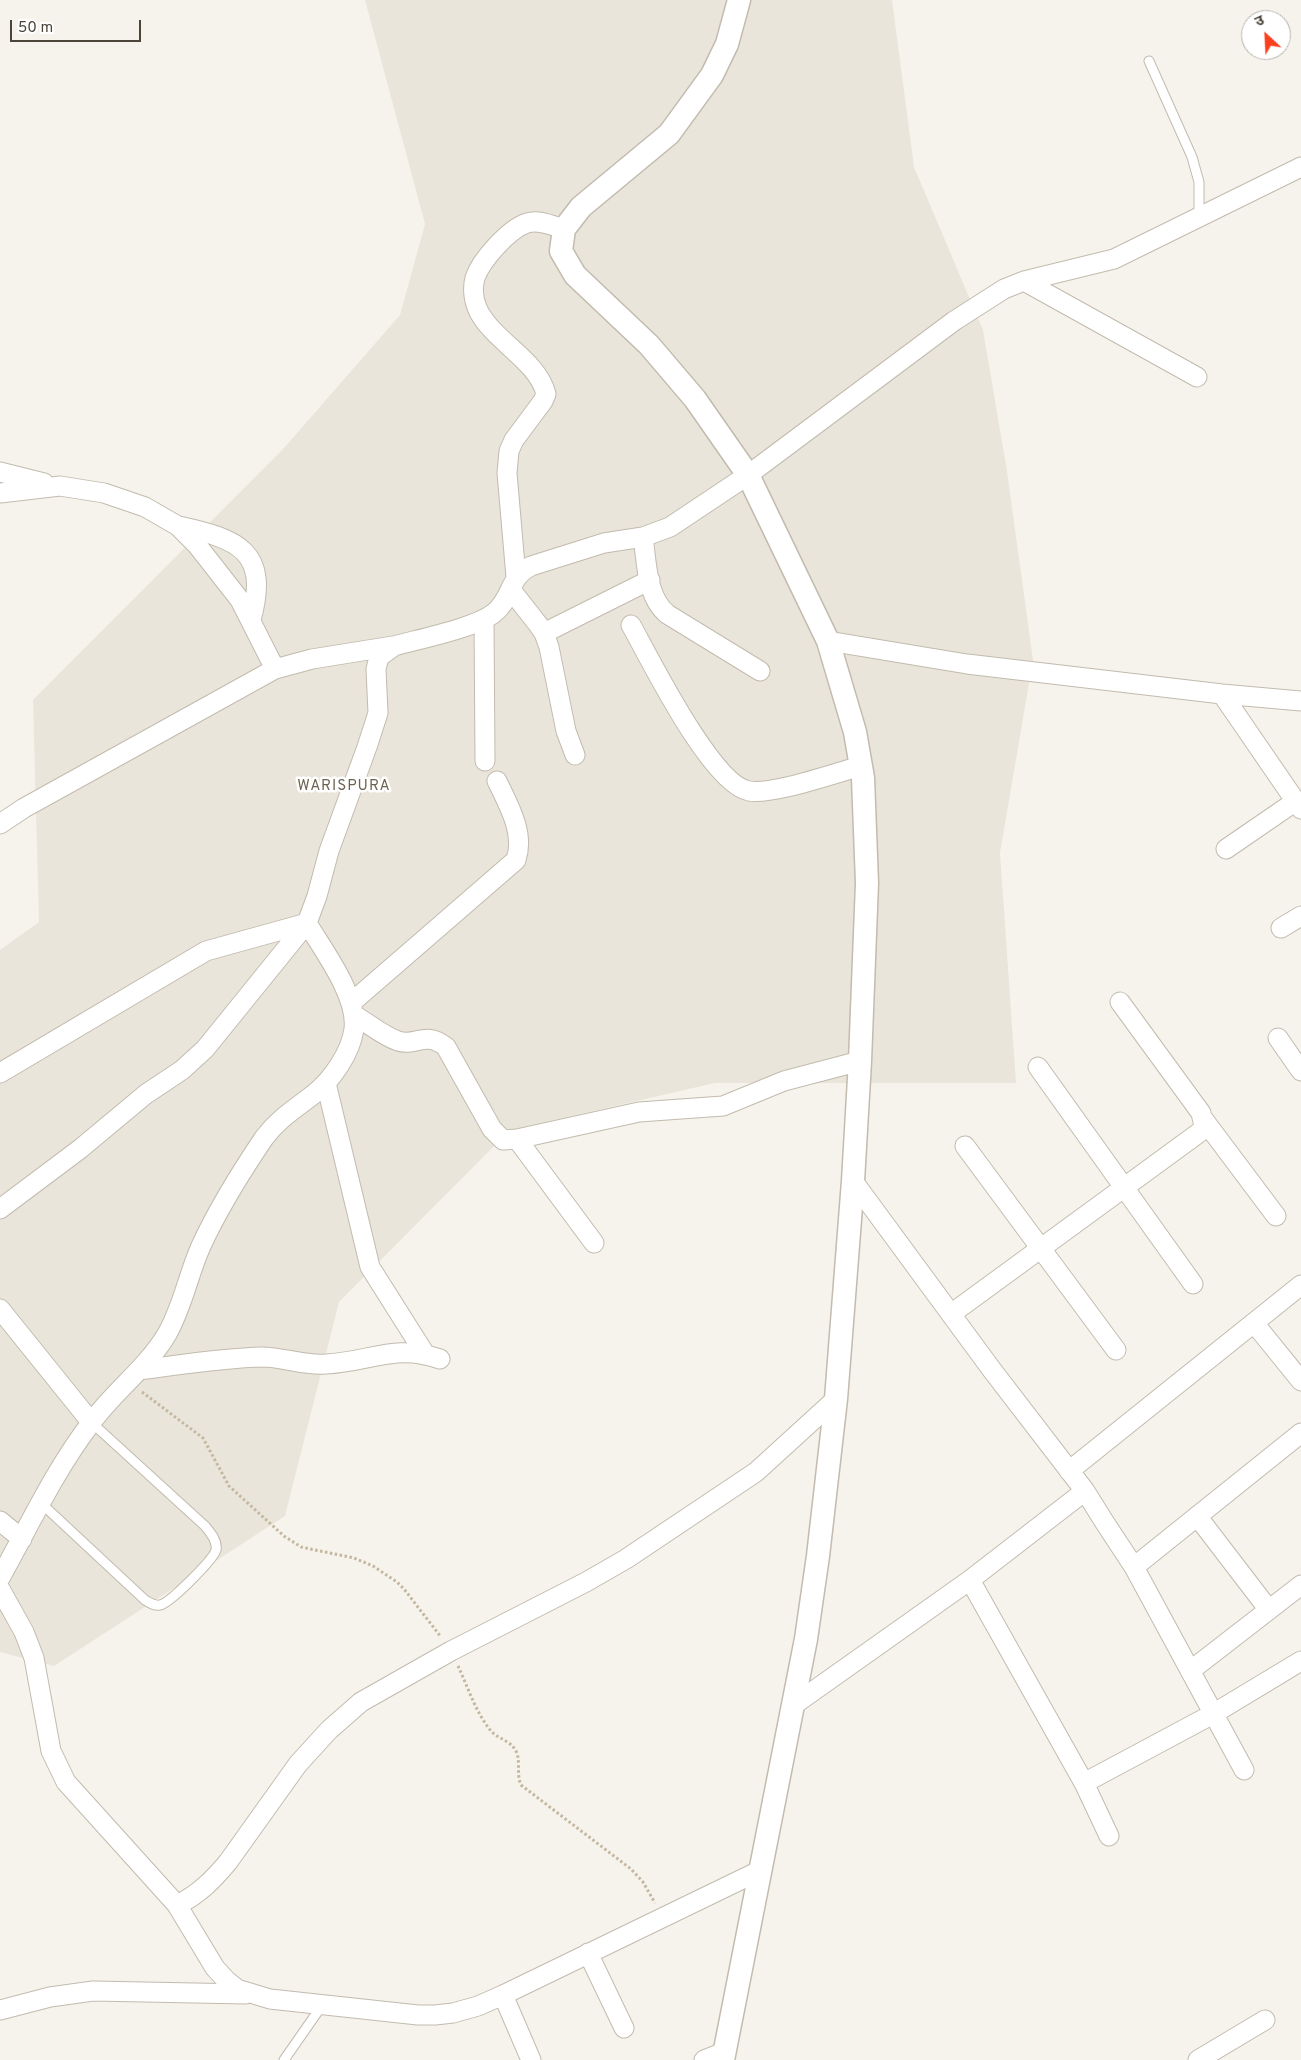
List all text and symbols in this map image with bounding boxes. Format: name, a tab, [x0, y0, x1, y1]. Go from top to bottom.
scale bar	[12, 10, 144, 42]
north arrow	[1241, 10, 1291, 60]
text: उ	[1253, 12, 1267, 31]
text: 50 m	[18, 19, 53, 38]
district label: WARISPURA	[296, 778, 392, 796]

